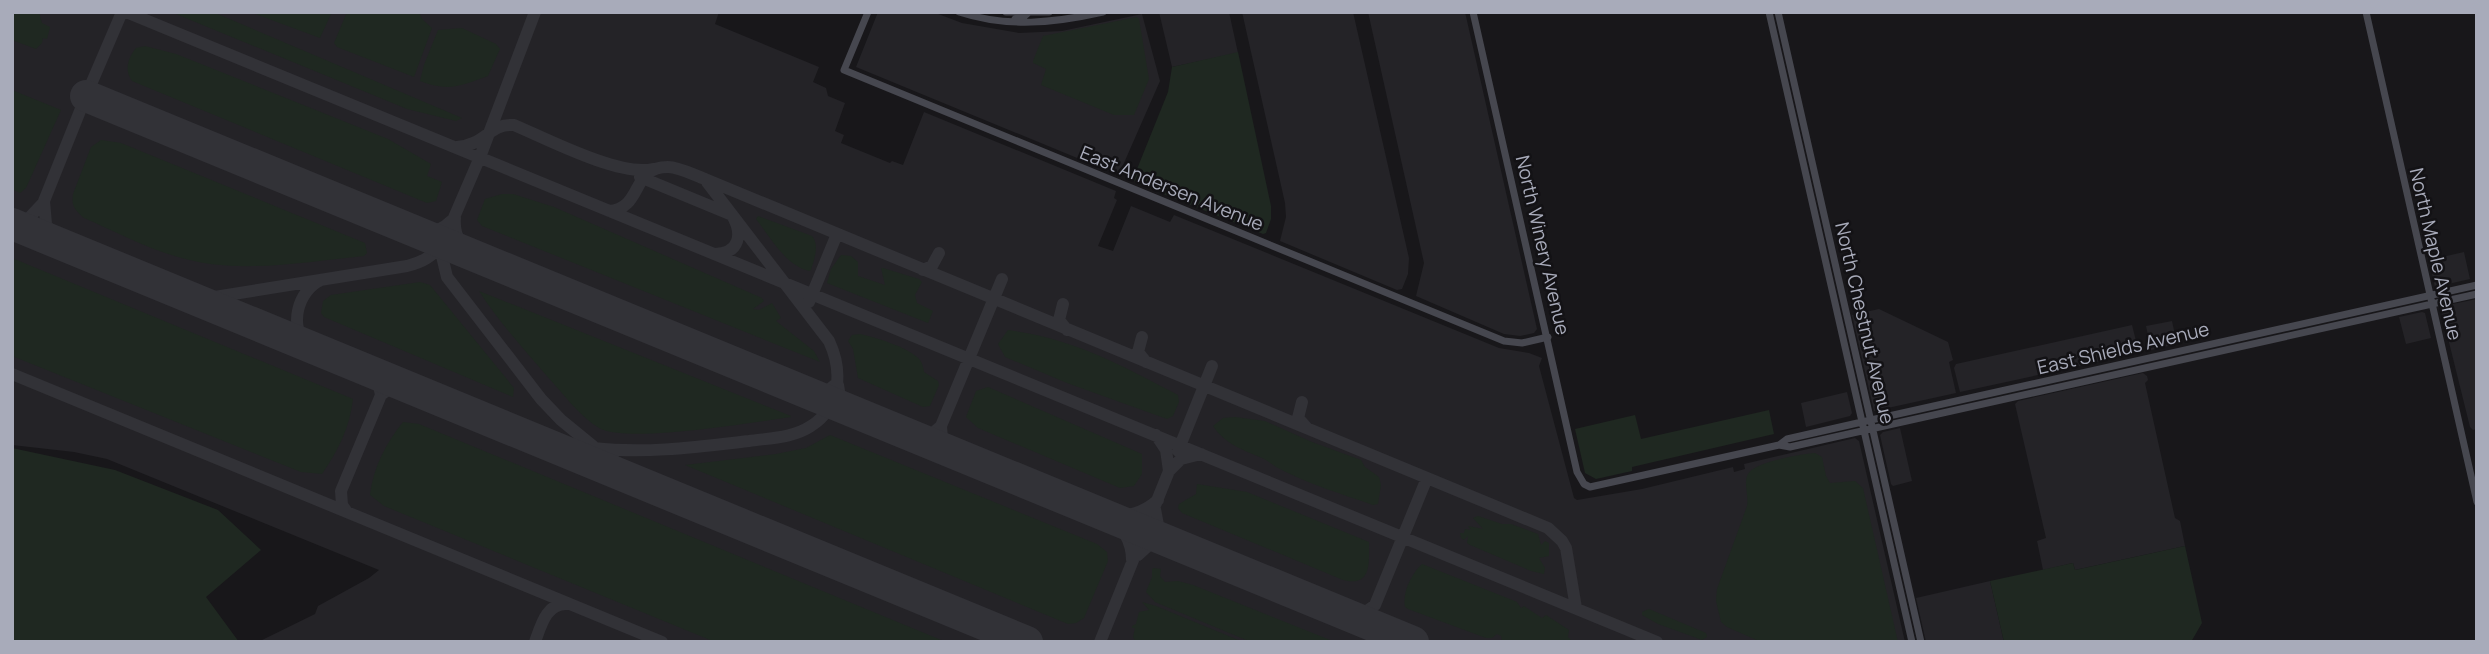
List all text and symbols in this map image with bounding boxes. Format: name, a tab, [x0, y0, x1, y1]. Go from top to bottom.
street label: East Andersen Avenue	[1076, 139, 1268, 237]
street label: North Winery Avenue	[1510, 153, 1576, 337]
street label: North Maple Avenue	[2404, 165, 2468, 343]
street label: North Chestnut Avenue	[1829, 220, 1901, 426]
street label: East Shields Avenue	[2034, 316, 2212, 380]

